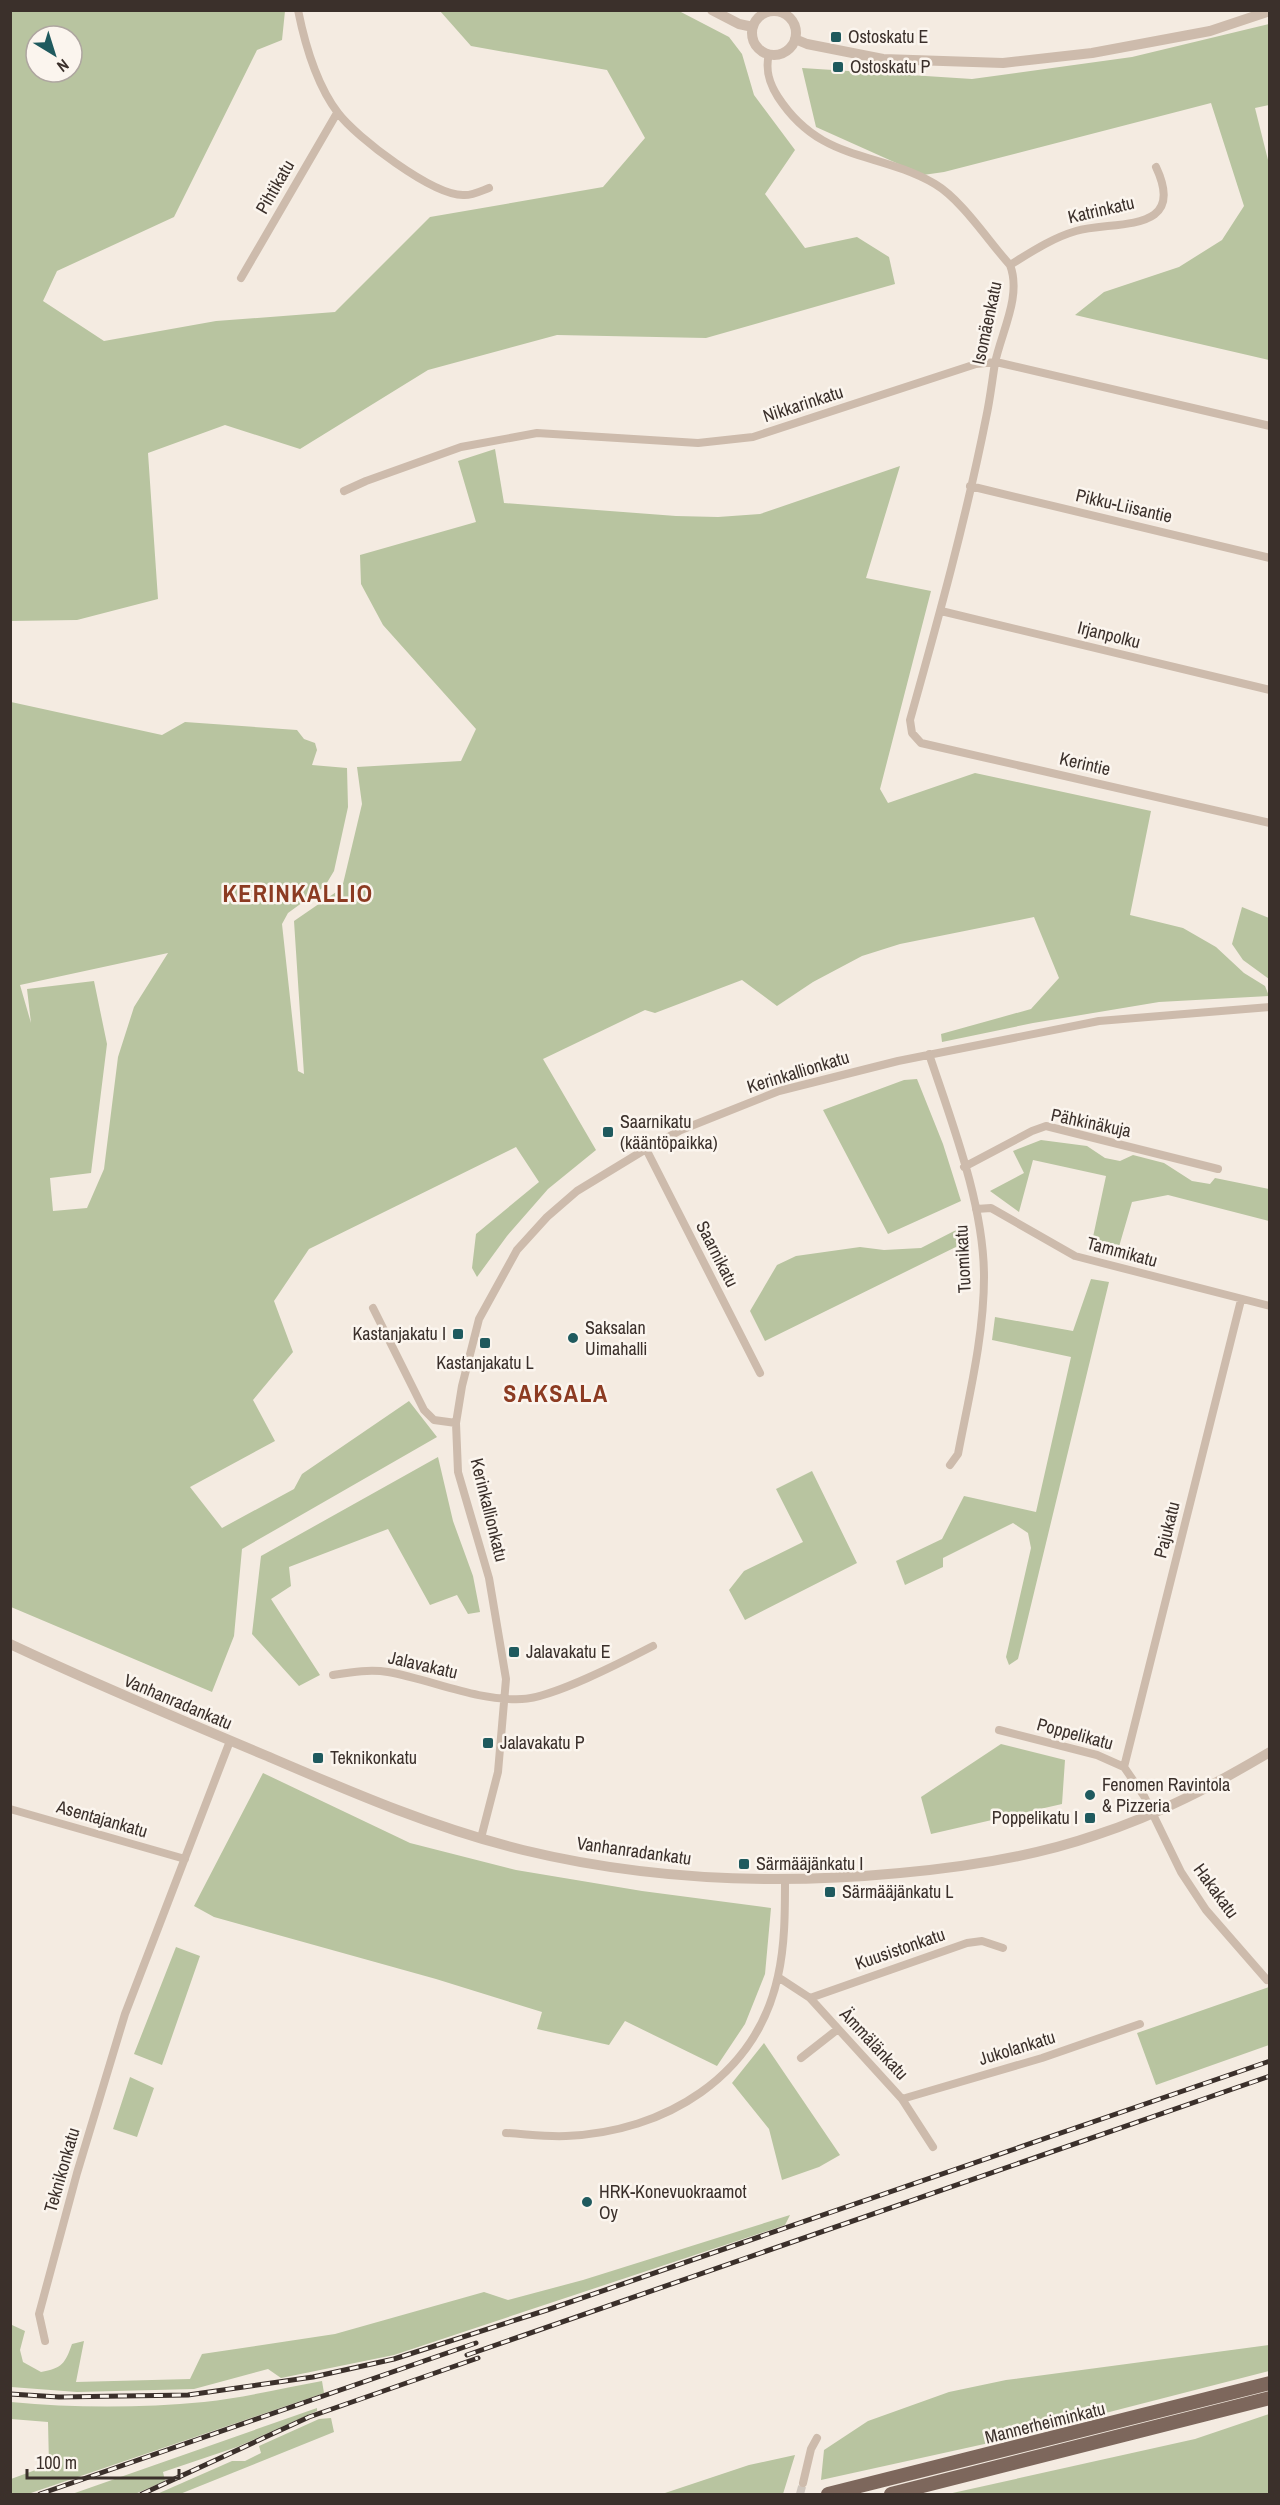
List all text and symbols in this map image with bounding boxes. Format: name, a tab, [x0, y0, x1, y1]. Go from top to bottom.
north arrow	[24, 24, 84, 84]
place label: Ostoskatu E	[848, 24, 928, 49]
marker: Ostoskatu E	[829, 30, 843, 44]
text: N	[53, 54, 74, 77]
place label: Ostoskatu P	[850, 54, 931, 79]
marker: Ostoskatu P	[831, 60, 845, 74]
street label: Pihtikatu	[249, 155, 300, 218]
street label: Katrinkatu	[1065, 190, 1136, 229]
street label: Isomäenkatu	[965, 279, 1008, 367]
street label: Nikkarinkatu	[760, 379, 846, 428]
street label: Pikku-Liisantie	[1073, 482, 1175, 529]
street label: Irjanpolku	[1075, 615, 1143, 654]
street label: Kerintie	[1057, 746, 1113, 782]
district label: KERINKALLIO	[223, 877, 373, 909]
street label: Kerinkallionkatu	[744, 1044, 852, 1099]
street label: Pähkinäkuja	[1049, 1102, 1133, 1143]
place label: Saarnikatu (kääntöpaikka)	[620, 1109, 718, 1155]
marker: Saarnikatu (kääntöpaikka)	[601, 1125, 615, 1139]
street label: Saarnikatu	[690, 1216, 745, 1291]
street label: Tuomikatu	[948, 1224, 977, 1294]
street label: Tammikatu	[1084, 1230, 1160, 1273]
place label: Saksalan Uimahalli	[585, 1315, 647, 1361]
place label: Kastanjakatu I	[352, 1321, 446, 1346]
marker: Kastanjakatu I	[451, 1327, 465, 1341]
marker: Saksalan Uimahalli	[566, 1331, 580, 1345]
marker: Kastanjakatu L	[478, 1336, 492, 1350]
place label: Kastanjakatu L	[436, 1350, 534, 1375]
district label: SAKSALA	[503, 1377, 609, 1409]
street label: Kerinkallionkatu	[465, 1456, 514, 1564]
street label: Pajukatu	[1147, 1499, 1186, 1561]
place label: Jalavakatu E	[526, 1639, 611, 1664]
street label: Jalavakatu	[386, 1644, 460, 1685]
marker: Jalavakatu E	[507, 1645, 521, 1659]
street label: Vanhanradankatu	[120, 1667, 236, 1736]
street label: Poppelikatu	[1034, 1711, 1116, 1756]
place label: Jalavakatu P	[500, 1730, 585, 1755]
marker: Jalavakatu P	[481, 1736, 495, 1750]
place label: Teknikonkatu	[330, 1745, 417, 1770]
marker: Teknikonkatu	[311, 1751, 325, 1765]
place label: Fenomen Ravintola & Pizzeria	[1102, 1772, 1230, 1818]
marker: Fenomen Ravintola & Pizzeria	[1083, 1788, 1097, 1802]
street label: Asentajankatu	[53, 1793, 151, 1843]
place label: Poppelikatu I	[992, 1805, 1078, 1830]
marker: Poppelikatu I	[1083, 1811, 1097, 1825]
street label: Vanhanradankatu	[575, 1830, 693, 1871]
place label: Särmääjänkatu I	[756, 1851, 863, 1876]
marker: Särmääjänkatu I	[737, 1857, 751, 1871]
street label: Hakakatu	[1188, 1858, 1245, 1923]
place label: Särmääjänkatu L	[842, 1879, 954, 1904]
marker: Särmääjänkatu L	[823, 1885, 837, 1899]
street label: Kuusistonkatu	[852, 1921, 948, 1976]
street label: Ämmälänkatu	[834, 2001, 914, 2085]
street label: Jukolankatu	[976, 2024, 1058, 2071]
street label: Teknikonkatu	[38, 2125, 86, 2215]
place label: HRK-Konevuokraamot Oy	[599, 2179, 747, 2225]
marker: HRK-Konevuokraamot Oy	[580, 2195, 594, 2209]
street label: Mannerheiminkatu	[982, 2395, 1108, 2450]
scale bar	[27, 2442, 178, 2480]
text: 100 m	[36, 2450, 77, 2475]

